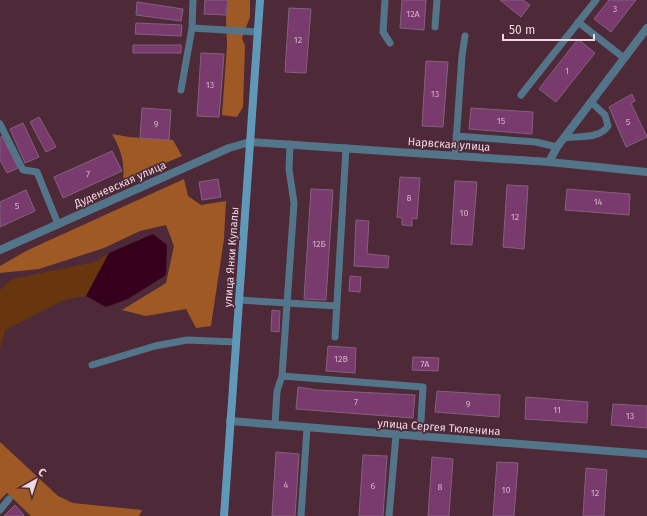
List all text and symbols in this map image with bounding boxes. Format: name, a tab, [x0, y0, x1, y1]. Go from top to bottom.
house number: 3	[613, 4, 617, 14]
house number: 12А	[406, 9, 421, 19]
scale bar	[503, 16, 594, 42]
text: 50 m	[509, 23, 535, 37]
house number: 12	[294, 35, 302, 45]
house number: 1	[565, 66, 569, 76]
house number: 13	[206, 80, 214, 90]
house number: 13	[431, 89, 439, 99]
house number: 15	[497, 116, 506, 126]
house number: 5	[626, 117, 631, 127]
house number: 9	[154, 119, 159, 129]
street label: Нарвская улица	[407, 135, 491, 154]
street label: Дуденевская улица	[71, 158, 168, 211]
house number: 7	[86, 169, 90, 179]
house number: 8	[407, 193, 412, 203]
house number: 14	[594, 197, 603, 207]
house number: 5	[15, 201, 20, 211]
street label: улица Янки Купалы	[222, 206, 241, 308]
house number: 10	[460, 208, 468, 218]
house number: 12	[511, 212, 519, 222]
house number: 12Б	[312, 239, 326, 249]
house number: 12В	[334, 354, 348, 364]
house number: 7А	[421, 359, 430, 369]
house number: 7	[354, 397, 358, 407]
house number: 9	[466, 399, 471, 409]
house number: 11	[553, 405, 561, 415]
house number: 13	[626, 411, 634, 421]
street label: улица Сергея Тюленина	[377, 417, 501, 438]
north arrow	[16, 460, 56, 500]
text: С	[35, 466, 49, 480]
house number: 4	[284, 480, 289, 490]
house number: 6	[371, 481, 376, 491]
house number: 8	[438, 482, 443, 492]
house number: 10	[502, 485, 510, 495]
house number: 12	[591, 488, 599, 498]

